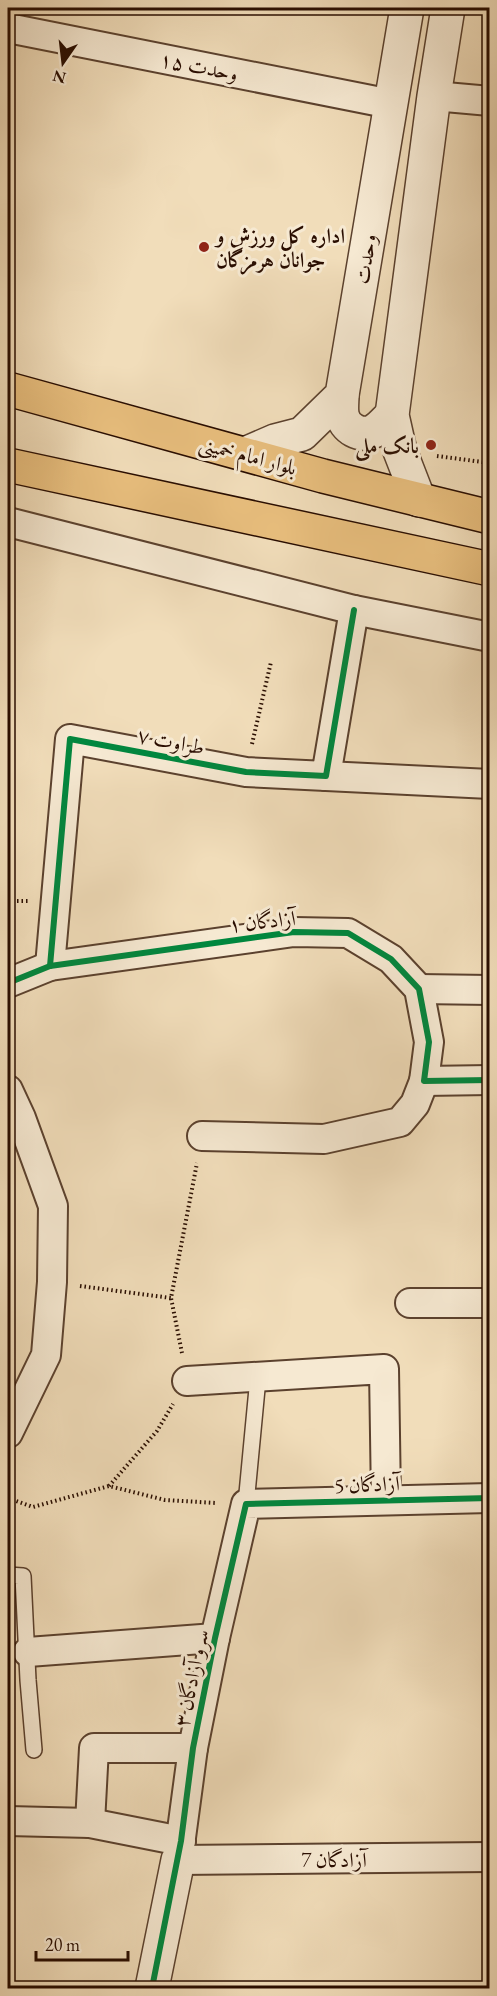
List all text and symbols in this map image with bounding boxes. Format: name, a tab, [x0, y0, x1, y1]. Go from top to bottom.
north arrow	[33, 33, 93, 93]
street label: وحدت ۱۵	[158, 45, 240, 87]
text: N	[51, 65, 68, 89]
place label: اداره کل ورزش و جوانان هرمزگان	[214, 222, 345, 275]
street label: وحدت	[348, 232, 382, 286]
marker: اداره کل ورزش و جوانان هرمزگان	[197, 240, 211, 254]
street label: بلوار امام خمینی	[195, 429, 300, 486]
place label: بانک ملی	[354, 432, 419, 462]
marker: بانک ملی	[424, 438, 438, 452]
street label: طراوت ۷	[135, 721, 207, 761]
street label: آزادگان ۱	[227, 904, 299, 938]
street label: آزادگان 5	[334, 1469, 403, 1499]
street label: سرو آزادگان ۳	[167, 1627, 215, 1729]
street label: آزادگان 7	[301, 1846, 369, 1873]
scale bar	[36, 1924, 128, 1962]
text: 20 m	[45, 1933, 80, 1956]

